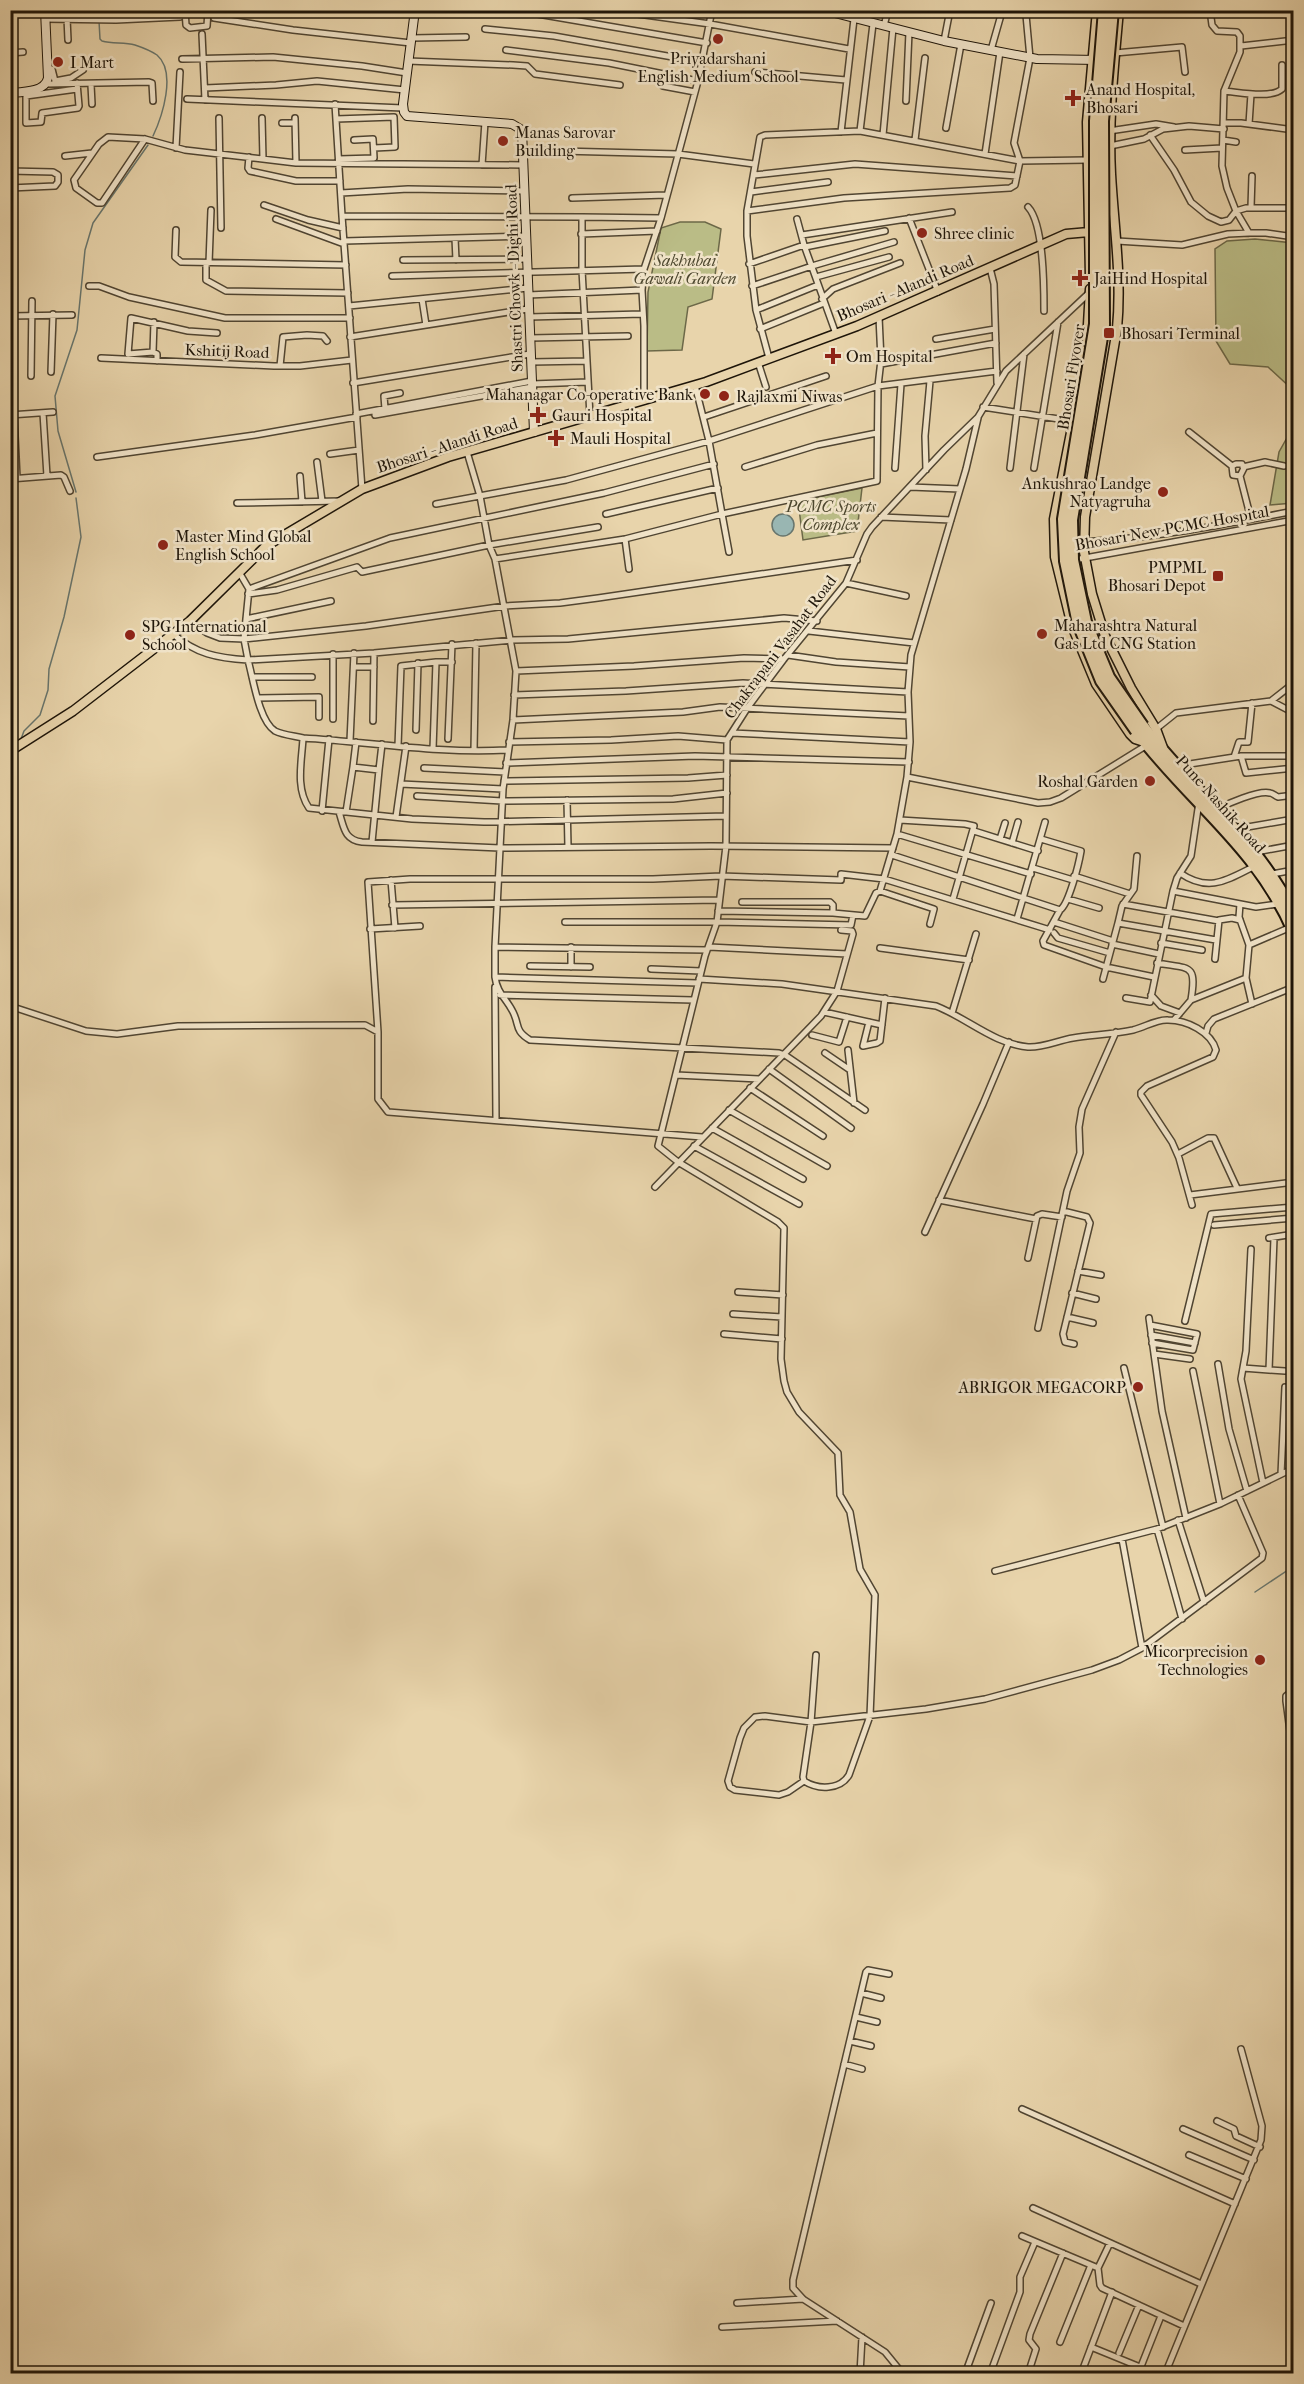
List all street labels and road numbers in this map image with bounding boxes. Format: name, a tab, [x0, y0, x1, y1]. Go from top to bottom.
street label: Shastri Chowk - Dighi Road	[501, 184, 527, 372]
street label: Bhosari - Alandi Road	[834, 250, 977, 326]
street label: Bhosari Flyover	[1053, 323, 1089, 431]
street label: Kshitij Road	[184, 340, 270, 362]
street label: Bhosari - Alandi Road	[374, 413, 520, 477]
street label: Bhosari New PCMC Hospital	[1073, 501, 1271, 554]
street label: Chakrapani Vasahat Road	[720, 571, 840, 722]
street label: Pune Nashik Road	[1172, 751, 1270, 857]

